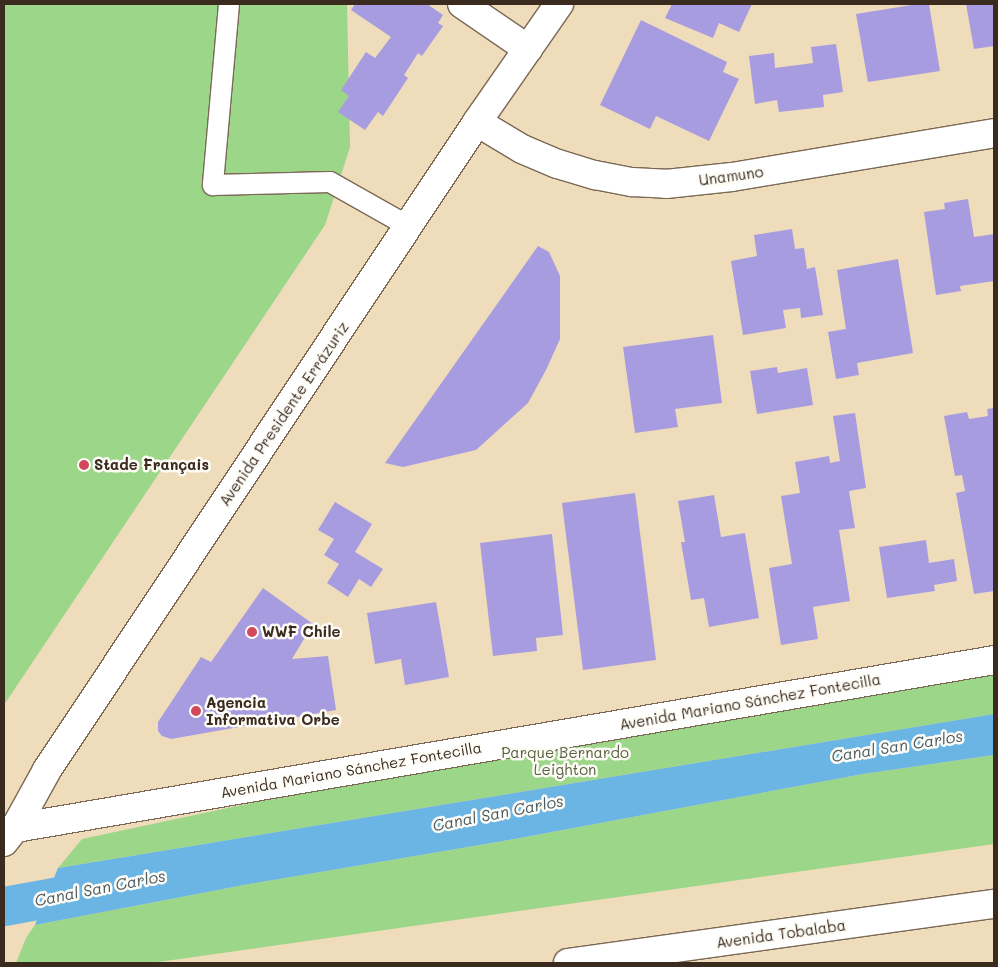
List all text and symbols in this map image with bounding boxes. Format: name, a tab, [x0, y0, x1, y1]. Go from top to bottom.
street label: Unamuno	[698, 163, 764, 189]
street label: Avenida Presidente Errázuriz	[216, 318, 352, 510]
place label: Stade Français	[94, 456, 209, 474]
marker: Stade Français	[78, 459, 90, 471]
place label: WWF Chile	[262, 623, 340, 641]
marker: WWF Chile	[246, 626, 258, 638]
street label: Avenida Mariano Sánchez Fontecilla	[618, 670, 882, 734]
place label: Agencia Informativa Orbe	[206, 693, 340, 728]
marker: Agencia Informativa Orbe	[190, 705, 202, 717]
water label: Canal San Carlos	[830, 726, 964, 766]
street label: Avenida Mariano Sánchez Fontecilla	[219, 738, 483, 802]
park label: Parque Bernardo Leighton	[501, 743, 629, 778]
water label: Canal San Carlos	[431, 791, 565, 835]
water label: Canal San Carlos	[33, 866, 167, 910]
street label: Avenida Tobalaba	[715, 916, 847, 952]

